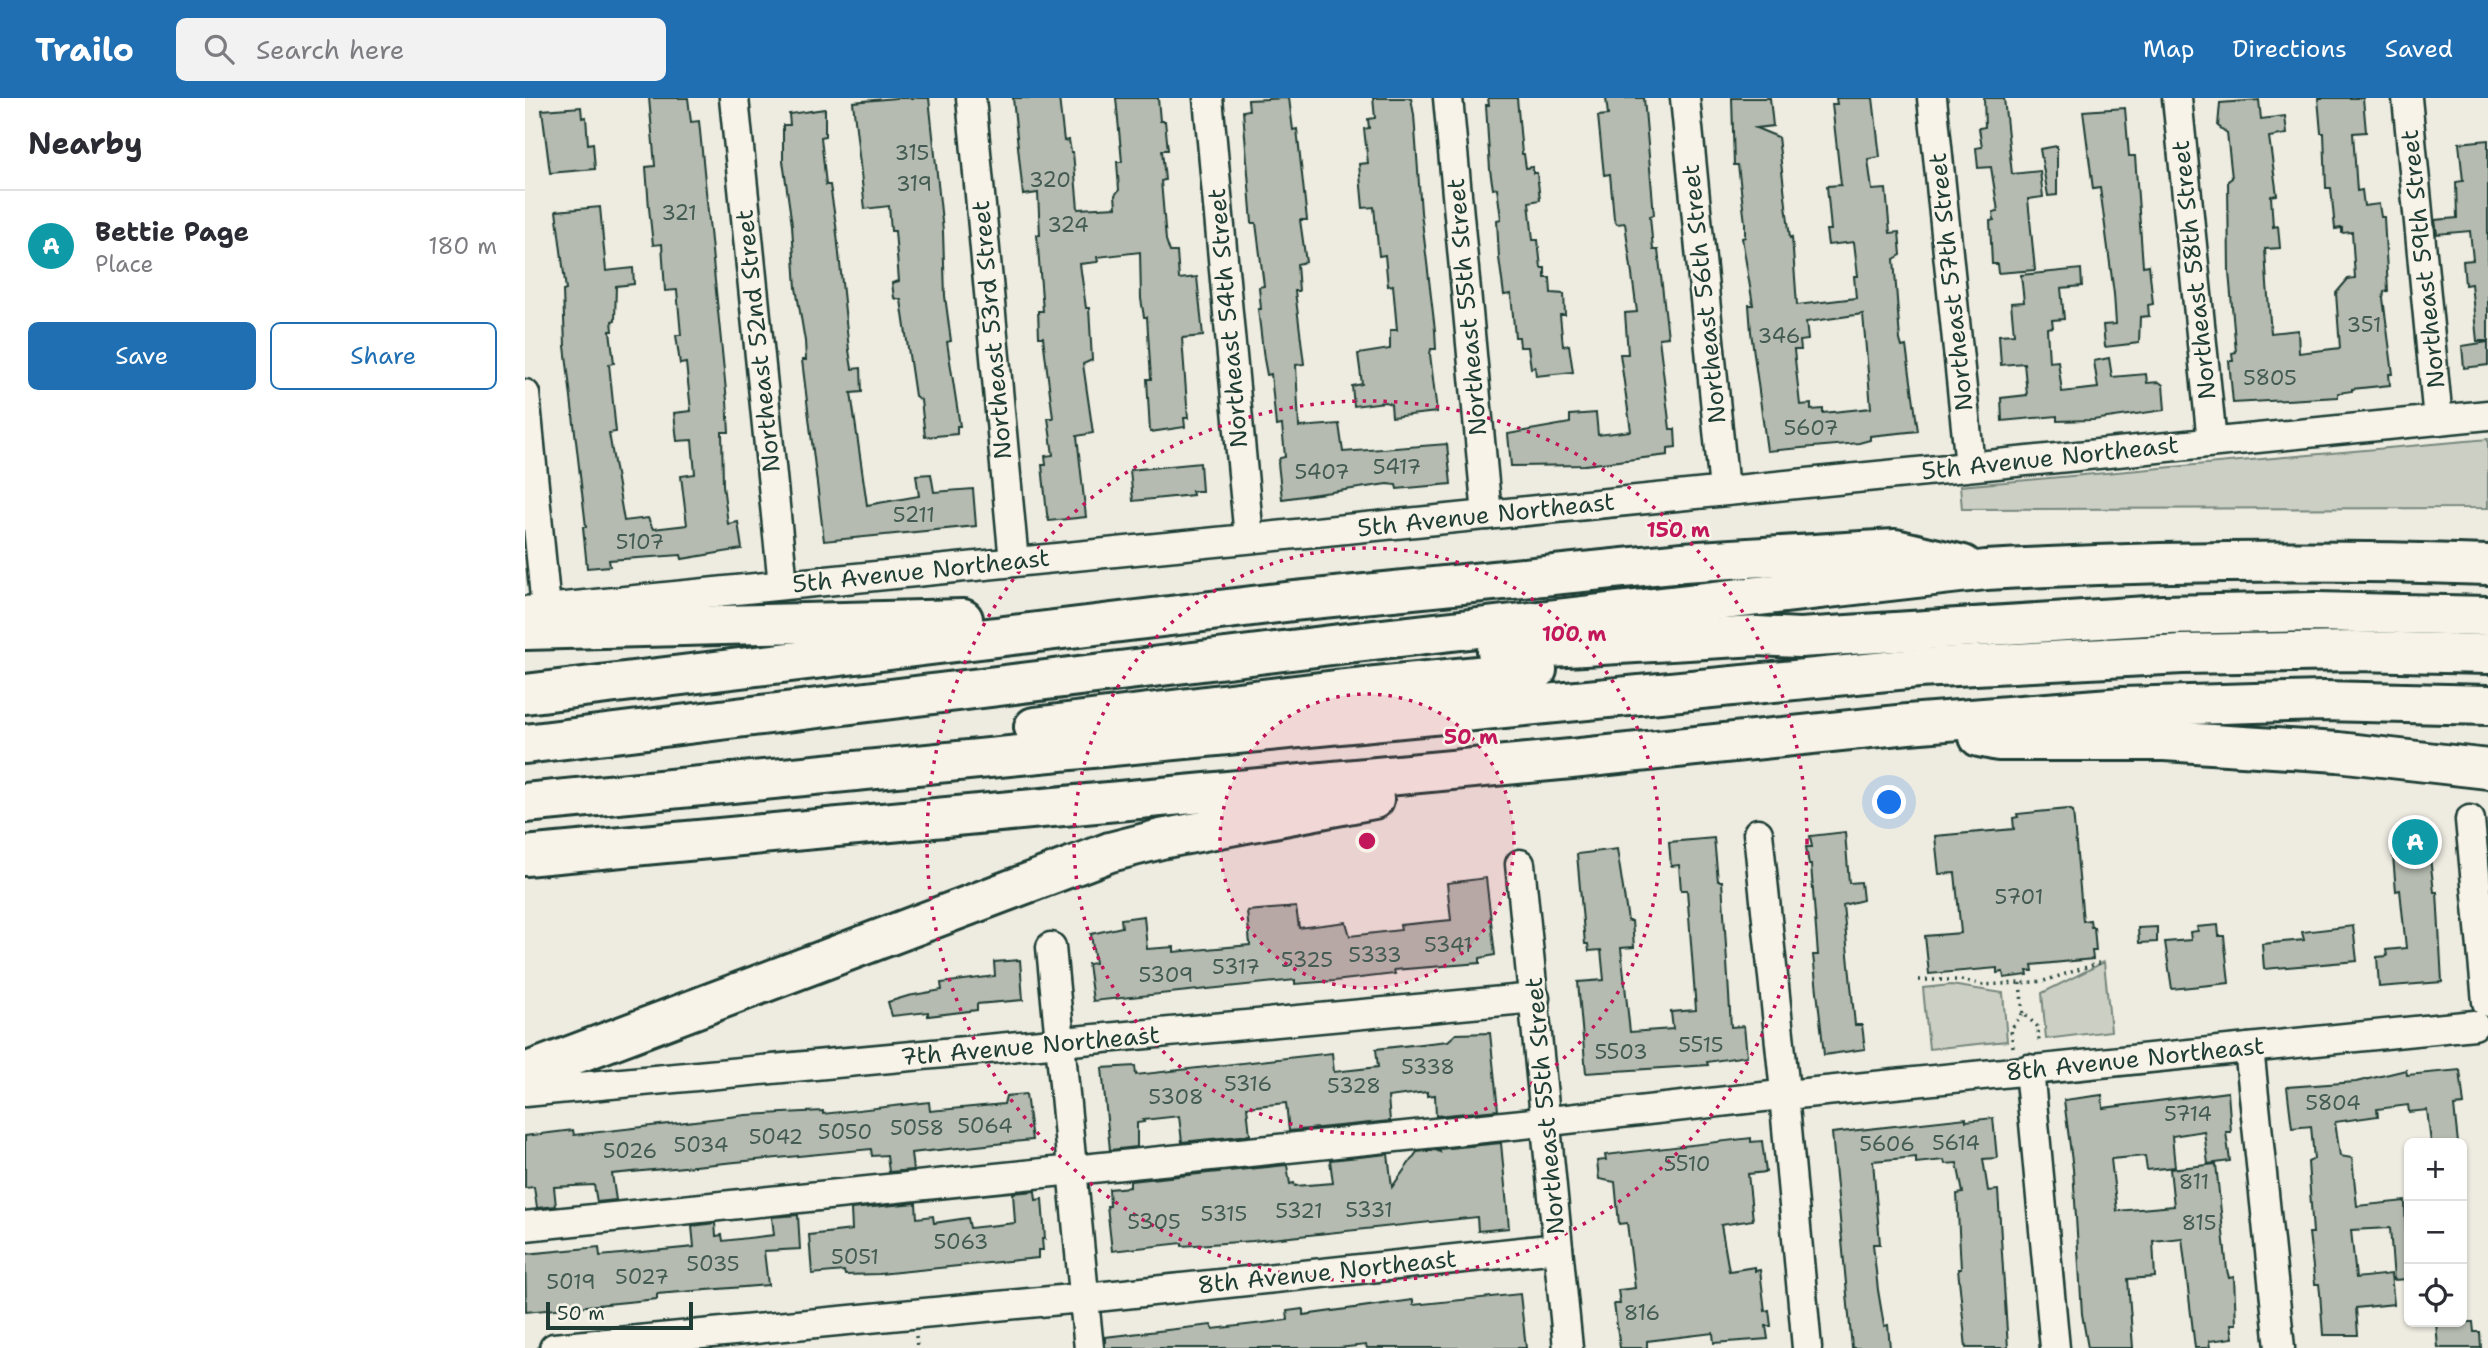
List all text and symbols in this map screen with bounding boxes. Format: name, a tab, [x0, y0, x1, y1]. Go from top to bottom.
search box	[176, 18, 666, 81]
text: Trailo	[35, 27, 134, 72]
icon: search	[200, 30, 238, 68]
text: Search here	[256, 32, 405, 67]
text: Map	[2143, 33, 2194, 65]
text: Directions	[2232, 33, 2347, 65]
text: Saved	[2385, 33, 2453, 65]
text: Nearby	[28, 123, 143, 164]
street label: Northeast 59th Street	[2394, 128, 2452, 390]
house number: 315	[895, 139, 929, 167]
street label: Northeast 58th Street	[2164, 139, 2224, 401]
street label: Northeast 57th Street	[1922, 151, 1980, 413]
street label: Northeast 56th Street	[1674, 163, 1734, 425]
house number: 320	[1029, 166, 1071, 194]
house number: 319	[896, 170, 932, 198]
street label: Northeast 55th Street	[1440, 177, 1494, 437]
street label: Northeast 54th Street	[1201, 187, 1255, 449]
house number: 321	[661, 199, 697, 227]
street label: Northeast 53rd Street	[965, 199, 1019, 461]
street label: Northeast 52nd Street	[728, 208, 788, 474]
house number: 324	[1047, 211, 1089, 239]
text: Bettie Page	[95, 214, 249, 249]
text: A	[42, 231, 60, 261]
text: 180 m	[428, 231, 497, 261]
text: Place	[95, 249, 154, 279]
house number: 351	[2347, 311, 2381, 339]
button: Save	[28, 322, 256, 390]
button: Share	[270, 322, 497, 390]
house number: 346	[1758, 322, 1800, 350]
house number: 5805	[2243, 364, 2297, 392]
house number: 5607	[1784, 414, 1838, 442]
street label: 5th Avenue Northeast	[1920, 429, 2180, 487]
house number: 5417	[1373, 453, 1421, 481]
house number: 5407	[1294, 458, 1350, 486]
street label: 5th Avenue Northeast	[1356, 486, 1616, 544]
house number: 5211	[893, 501, 935, 529]
text: 150 m	[1646, 516, 1710, 544]
house number: 5107	[616, 528, 664, 556]
street label: 5th Avenue Northeast	[791, 542, 1051, 600]
text: 100 m	[1542, 620, 1606, 648]
text: 50 m	[1444, 723, 1498, 751]
your location	[1872, 785, 1906, 819]
pin: A	[2392, 816, 2438, 868]
centre of rings	[1355, 829, 1379, 853]
house number: 5701	[1995, 883, 2043, 911]
house number: 5341	[1424, 931, 1472, 959]
house number: 5333	[1348, 941, 1402, 969]
house number: 5325	[1281, 946, 1333, 974]
house number: 5317	[1212, 953, 1260, 981]
house number: 5309	[1138, 961, 1194, 989]
street label: Northeast 55th Street	[1518, 976, 1572, 1236]
street label: 7th Avenue Northeast	[899, 1019, 1161, 1073]
street label: 8th Avenue Northeast	[2004, 1029, 2266, 1089]
house number: 5515	[1678, 1031, 1724, 1059]
house number: 5503	[1594, 1038, 1648, 1066]
house number: 5338	[1401, 1053, 1455, 1081]
house number: 5316	[1224, 1070, 1272, 1098]
house number: 5328	[1327, 1072, 1381, 1100]
house number: 5308	[1148, 1083, 1204, 1111]
house number: 5804	[2305, 1089, 2361, 1117]
house number: 5714	[2164, 1100, 2212, 1128]
house number: 5064	[957, 1112, 1013, 1140]
house number: 5058	[890, 1114, 944, 1142]
house number: 5050	[818, 1118, 872, 1146]
house number: 5042	[749, 1123, 803, 1151]
house number: 5614	[1932, 1129, 1980, 1157]
house number: 5606	[1859, 1130, 1915, 1158]
house number: 5034	[674, 1131, 728, 1159]
house number: 5026	[603, 1137, 657, 1165]
map controls	[2404, 1138, 2467, 1327]
button: +	[2404, 1138, 2467, 1201]
house number: 5510	[1663, 1150, 1711, 1178]
house number: 811	[2179, 1168, 2209, 1196]
house number: 5331	[1345, 1196, 1393, 1224]
house number: 5321	[1275, 1197, 1323, 1225]
house number: 5315	[1201, 1200, 1247, 1228]
button: −	[2404, 1201, 2467, 1264]
house number: 5305	[1127, 1208, 1181, 1236]
house number: 815	[2181, 1209, 2217, 1237]
house number: 5063	[933, 1228, 989, 1256]
street label: 8th Avenue Northeast	[1196, 1242, 1458, 1302]
house number: 5051	[831, 1243, 879, 1271]
house number: 5035	[686, 1250, 740, 1278]
house number: 5027	[615, 1263, 669, 1291]
button: locate	[2404, 1264, 2467, 1327]
house number: 5019	[546, 1268, 596, 1296]
scale bar	[546, 1299, 693, 1331]
house number: 816	[1624, 1299, 1660, 1327]
text: 50 m	[557, 1301, 605, 1326]

